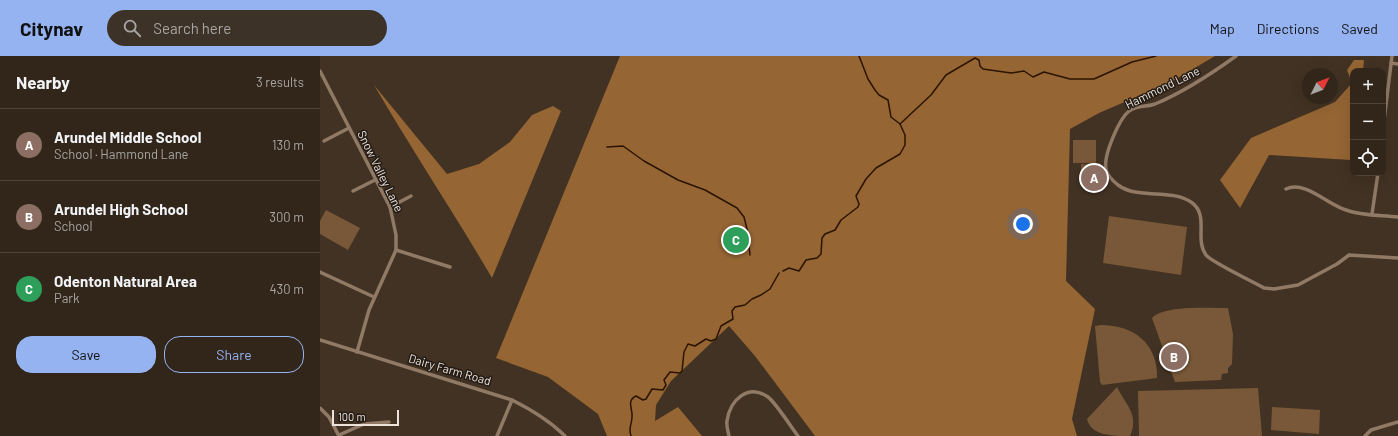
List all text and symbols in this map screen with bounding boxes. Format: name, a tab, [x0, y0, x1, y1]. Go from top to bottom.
search box	[107, 10, 387, 46]
text: Citynav	[20, 17, 83, 40]
icon: search	[121, 17, 143, 39]
text: Search here	[153, 19, 231, 37]
text: Map	[1210, 20, 1235, 37]
text: Directions	[1257, 20, 1319, 37]
text: Saved	[1341, 20, 1378, 37]
street label: Hammond Lane	[1122, 63, 1202, 111]
north arrow	[1302, 68, 1338, 104]
map controls	[1350, 68, 1386, 176]
button: +	[1350, 68, 1386, 104]
text: Nearby	[16, 72, 70, 92]
text: 3 results	[256, 74, 304, 90]
button: −	[1350, 104, 1386, 140]
text: Arundel Middle School	[54, 128, 201, 146]
street label: Snow Valley Lane	[355, 128, 407, 214]
text: A	[25, 137, 33, 153]
text: 130 m	[272, 137, 304, 153]
button: locate	[1350, 140, 1386, 176]
text: School · Hammond Lane	[54, 146, 189, 162]
pin: A	[1081, 163, 1107, 193]
text: Arundel High School	[54, 200, 188, 218]
text: B	[25, 209, 33, 225]
text: 300 m	[269, 209, 304, 225]
your location	[1013, 214, 1033, 234]
text: School	[54, 218, 92, 234]
pin: C	[723, 225, 749, 255]
text: Odenton Natural Area	[54, 272, 197, 290]
text: C	[25, 281, 33, 297]
text: 430 m	[269, 281, 304, 297]
text: Park	[54, 290, 80, 306]
button: Save	[16, 336, 156, 373]
button: Share	[164, 336, 304, 373]
pin: B	[1161, 342, 1187, 372]
street label: Dairy Farm Road	[407, 351, 493, 387]
scale bar	[332, 408, 399, 427]
text: 100 m	[338, 410, 366, 423]

